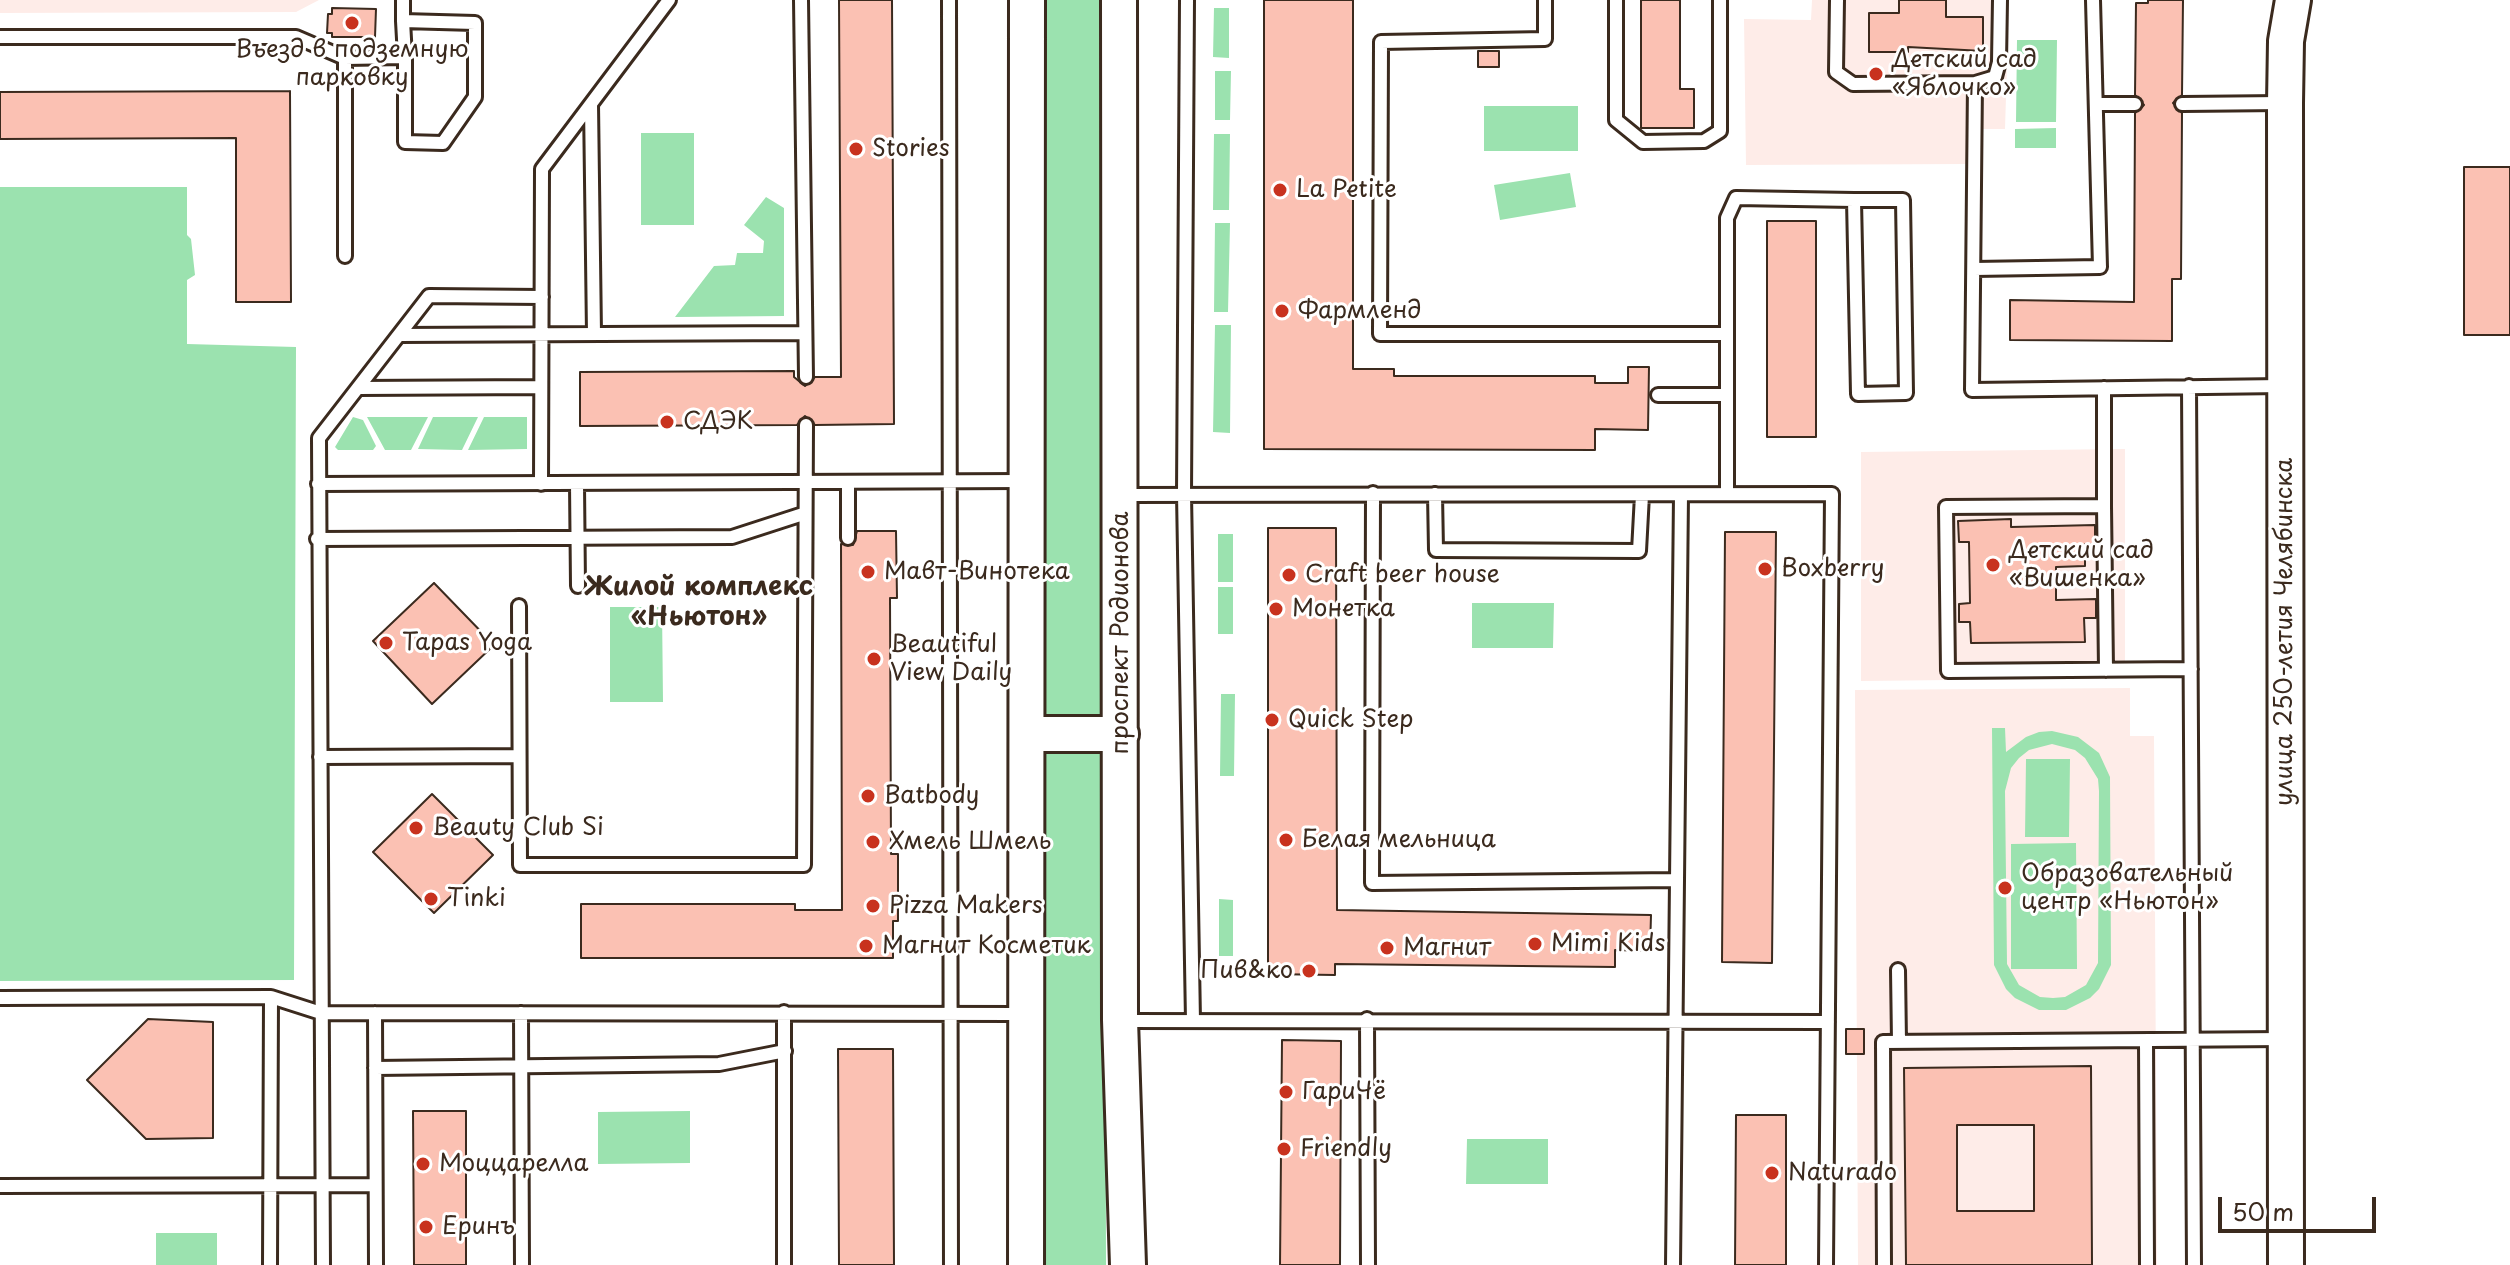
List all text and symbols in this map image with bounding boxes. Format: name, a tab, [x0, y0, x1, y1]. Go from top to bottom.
marker: Въезд в подземную парковку	[343, 14, 361, 32]
place label: Въезд в подземную парковку	[235, 36, 469, 92]
place label: Детский сад «Яблочко»	[1892, 46, 2037, 102]
marker: Детский сад «Яблочко»	[1867, 65, 1885, 83]
place label: Stories	[872, 135, 950, 163]
marker: Stories	[847, 140, 865, 158]
place label: La Petite	[1296, 176, 1397, 204]
marker: La Petite	[1271, 181, 1289, 199]
place label: Фармленд	[1298, 297, 1422, 325]
marker: Фармленд	[1273, 302, 1291, 320]
place label: СДЭК	[683, 408, 753, 436]
marker: СДЭК	[658, 413, 676, 431]
street label: улица 250-летия Челябинска	[2271, 458, 2299, 806]
street label: проспект Родионова	[1107, 512, 1135, 754]
place label: Детский сад «Вишенка»	[2009, 537, 2154, 593]
place label: Boxberry	[1781, 555, 1885, 583]
marker: Детский сад «Вишенка»	[1984, 556, 2002, 574]
place label: Мавт-Винотека	[884, 558, 1070, 586]
marker: Boxberry	[1756, 560, 1774, 578]
place label: Craft beer house	[1305, 561, 1500, 589]
marker: Мавт-Винотека	[859, 563, 877, 581]
marker: Craft beer house	[1280, 566, 1298, 584]
district label: Жилой комплекс «Ньютон»	[585, 572, 813, 634]
place label: Монетка	[1292, 595, 1395, 623]
marker: Монетка	[1267, 600, 1285, 618]
place label: Tapas Yoga	[402, 629, 532, 657]
place label: Beautiful View Daily	[890, 631, 1012, 687]
marker: Tapas Yoga	[377, 634, 395, 652]
marker: Beautiful View Daily	[865, 650, 883, 668]
place label: Quick Step	[1288, 706, 1414, 734]
marker: Quick Step	[1263, 711, 1281, 729]
place label: Batbody	[884, 782, 979, 810]
marker: Batbody	[859, 787, 877, 805]
place label: Beauty Club Si	[432, 814, 604, 842]
marker: Beauty Club Si	[407, 819, 425, 837]
place label: Белая мельница	[1302, 826, 1496, 854]
place label: Хмель Шмель	[889, 828, 1051, 856]
marker: Белая мельница	[1277, 831, 1295, 849]
marker: Хмель Шмель	[864, 833, 882, 851]
place label: Образовательный центр «Ньютон»	[2021, 860, 2233, 916]
marker: Образовательный центр «Ньютон»	[1996, 879, 2014, 897]
place label: Tinki	[447, 885, 506, 913]
marker: Tinki	[422, 890, 440, 908]
place label: Pizza Makers	[889, 892, 1043, 920]
marker: Pizza Makers	[864, 897, 882, 915]
place label: Mimi Kids	[1551, 930, 1665, 958]
place label: Магнит Косметик	[882, 932, 1091, 960]
place label: Магнит	[1403, 934, 1491, 962]
marker: Mimi Kids	[1526, 935, 1544, 953]
marker: Магнит Косметик	[857, 937, 875, 955]
marker: Магнит	[1378, 939, 1396, 957]
place label: Пив&ко	[1200, 957, 1293, 985]
marker: Пив&ко	[1300, 962, 1318, 980]
place label: ГариЧё	[1302, 1078, 1386, 1106]
marker: ГариЧё	[1277, 1083, 1295, 1101]
place label: Friendly	[1300, 1135, 1392, 1163]
marker: Friendly	[1275, 1140, 1293, 1158]
place label: Моццарелла	[439, 1150, 588, 1178]
marker: Моццарелла	[414, 1155, 432, 1173]
place label: Naturado	[1788, 1159, 1897, 1187]
marker: Naturado	[1763, 1164, 1781, 1182]
scale bar	[2222, 1181, 2380, 1231]
text: 50 m	[2232, 1193, 2294, 1229]
place label: Еринъ	[442, 1213, 515, 1241]
marker: Еринъ	[417, 1218, 435, 1236]

